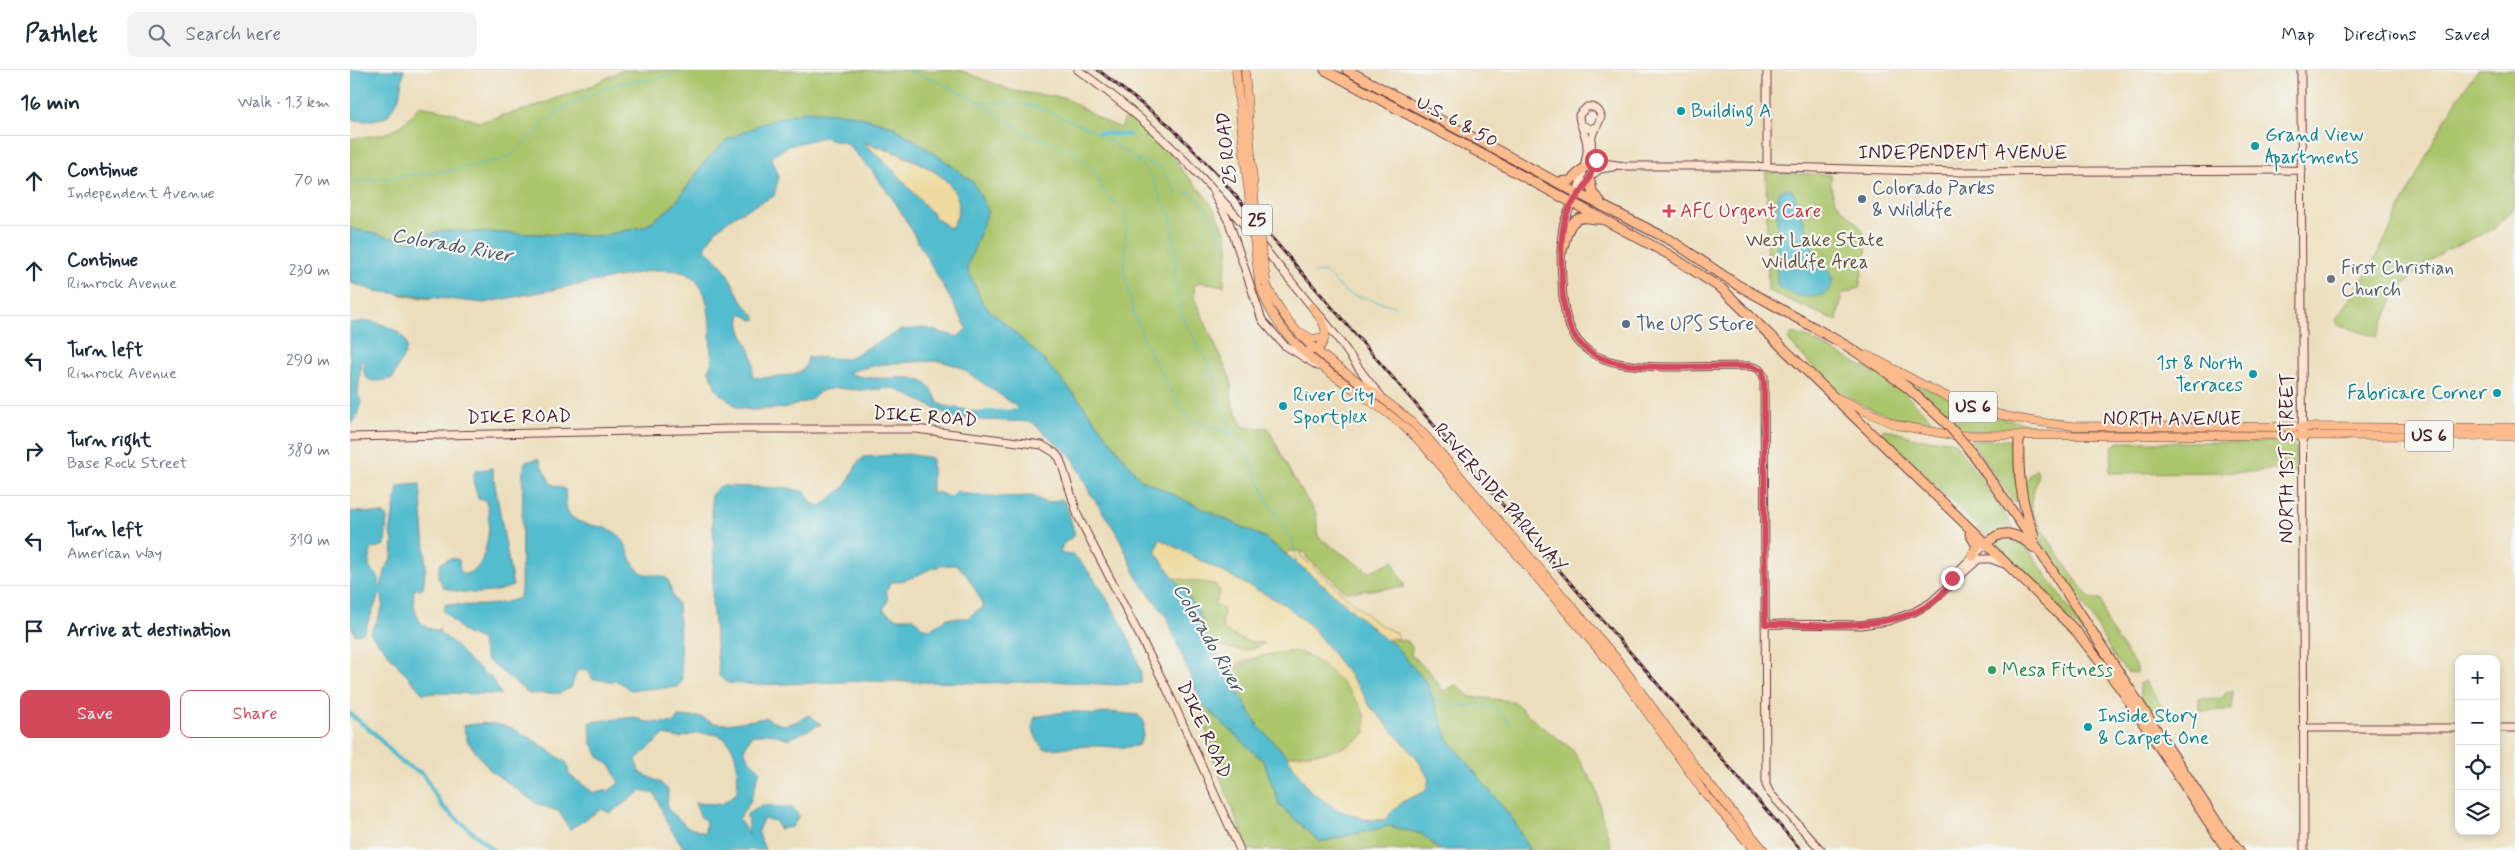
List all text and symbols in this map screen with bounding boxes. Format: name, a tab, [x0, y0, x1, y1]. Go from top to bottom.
search box	[127, 12, 477, 57]
text: Pathlet	[25, 19, 97, 50]
icon: search	[145, 21, 173, 49]
text: Search here	[185, 22, 281, 47]
text: Map	[2282, 23, 2315, 47]
text: Directions	[2343, 23, 2417, 47]
text: Saved	[2445, 23, 2490, 47]
text: 16 min	[20, 89, 80, 117]
street label: U.S. 6 & 50	[1412, 90, 1502, 154]
text: Walk · 1.3 km	[238, 92, 330, 113]
place label: Building A	[1691, 99, 1772, 127]
marker: Building A	[1675, 105, 1687, 117]
street label: 25 ROAD	[1211, 110, 1243, 186]
place label: Grand View Apartments	[2265, 123, 2364, 172]
marker: Grand View Apartments	[2249, 140, 2261, 152]
street label: INDEPENDENT AVENUE	[1858, 141, 2068, 166]
route start	[1585, 149, 1608, 172]
text: Continue	[67, 158, 138, 183]
icon: ahead	[20, 167, 48, 195]
text: 70 m	[294, 170, 330, 191]
place label: Colorado Parks & Wildlife	[1872, 176, 1995, 223]
text: Independent Avenue	[67, 183, 215, 204]
marker: Colorado Parks & Wildlife	[1856, 193, 1868, 205]
place label: AFC Urgent Care	[1680, 199, 1821, 225]
road number: 25	[1242, 204, 1272, 236]
marker: AFC Urgent Care	[1662, 204, 1676, 218]
water label: Colorado River	[390, 222, 517, 270]
park label: West Lake State Wildlife Area	[1746, 228, 1884, 275]
text: Continue	[67, 248, 138, 273]
place label: First Christian Church	[2341, 256, 2454, 303]
icon: ahead	[20, 257, 48, 285]
text: 230 m	[289, 260, 330, 281]
text: Rimrock Avenue	[67, 273, 177, 294]
marker: First Christian Church	[2325, 273, 2337, 285]
place label: The UPS Store	[1636, 312, 1754, 337]
marker: The UPS Store	[1620, 318, 1632, 330]
text: Turn left	[67, 338, 143, 363]
icon: left	[20, 347, 48, 375]
text: 290 m	[286, 350, 330, 371]
place label: 1st & North Terraces	[2156, 351, 2243, 398]
text: Rimrock Avenue	[67, 363, 177, 384]
marker: 1st & North Terraces	[2247, 368, 2259, 380]
street label: NORTH 1ST STREET	[2275, 372, 2300, 544]
place label: Fabricare Corner	[2347, 381, 2487, 406]
place label: River City Sportplex	[1293, 383, 1374, 430]
marker: Fabricare Corner	[2491, 387, 2503, 399]
road number: US 6	[1949, 392, 1997, 422]
marker: River City Sportplex	[1277, 400, 1289, 412]
street label: DIKE ROAD	[872, 401, 978, 433]
street label: DIKE ROAD	[467, 404, 571, 430]
street label: NORTH AVENUE	[2103, 407, 2241, 432]
street label: RIVERSIDE PARKWAY	[1428, 418, 1572, 578]
road number: US 6	[2405, 421, 2453, 452]
text: Turn right	[67, 428, 151, 453]
icon: right	[20, 437, 48, 465]
text: 380 m	[287, 440, 330, 461]
text: Base Rock Street	[67, 453, 187, 474]
text: Turn left	[67, 518, 143, 543]
icon: left	[20, 527, 48, 555]
text: 310 m	[289, 530, 330, 551]
text: American Way	[67, 543, 162, 564]
route end	[1941, 567, 1964, 590]
water label: Colorado River	[1166, 579, 1251, 700]
icon: arrive	[20, 617, 48, 645]
text: Arrive at destination	[67, 618, 231, 643]
map controls	[2455, 655, 2500, 835]
button: +	[2455, 655, 2500, 700]
place label: Mesa Fitness	[2002, 658, 2113, 683]
marker: Mesa Fitness	[1986, 664, 1998, 676]
street label: DIKE ROAD	[1171, 677, 1237, 783]
button: Save	[20, 690, 170, 738]
button: Share	[180, 690, 330, 738]
button: −	[2455, 700, 2500, 745]
place label: Inside Story & Carpet One	[2098, 704, 2209, 751]
marker: Inside Story & Carpet One	[2082, 721, 2094, 733]
button: locate	[2455, 745, 2500, 790]
button: layers	[2455, 790, 2500, 835]

